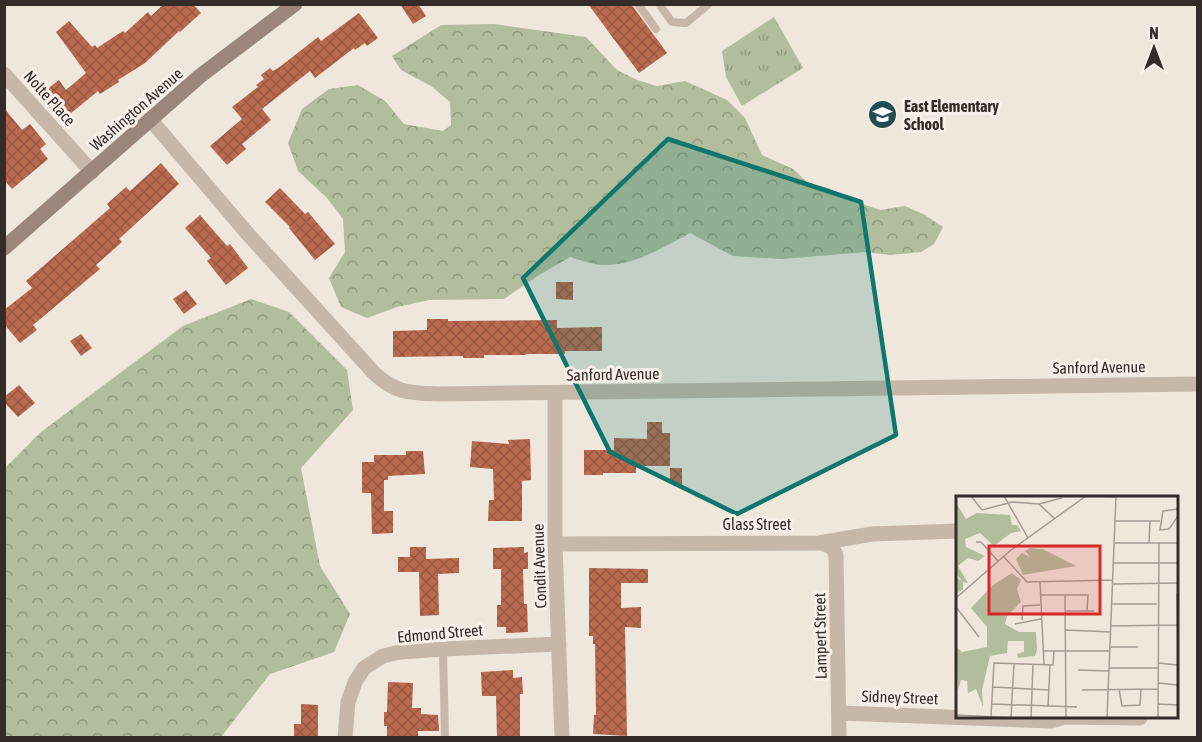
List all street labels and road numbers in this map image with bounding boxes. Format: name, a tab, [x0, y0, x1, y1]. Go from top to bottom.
street label: Washington Avenue	[86, 64, 187, 155]
street label: Nolte Place	[21, 67, 79, 129]
street label: Sanford Avenue	[1053, 357, 1145, 377]
street label: Sanford Avenue	[567, 364, 659, 384]
street label: Glass Street	[723, 515, 792, 533]
street label: Condit Avenue	[529, 523, 549, 609]
street label: Lampert Street	[810, 592, 831, 679]
street label: Edmond Street	[396, 620, 484, 646]
street label: Sidney Street	[861, 687, 939, 708]

